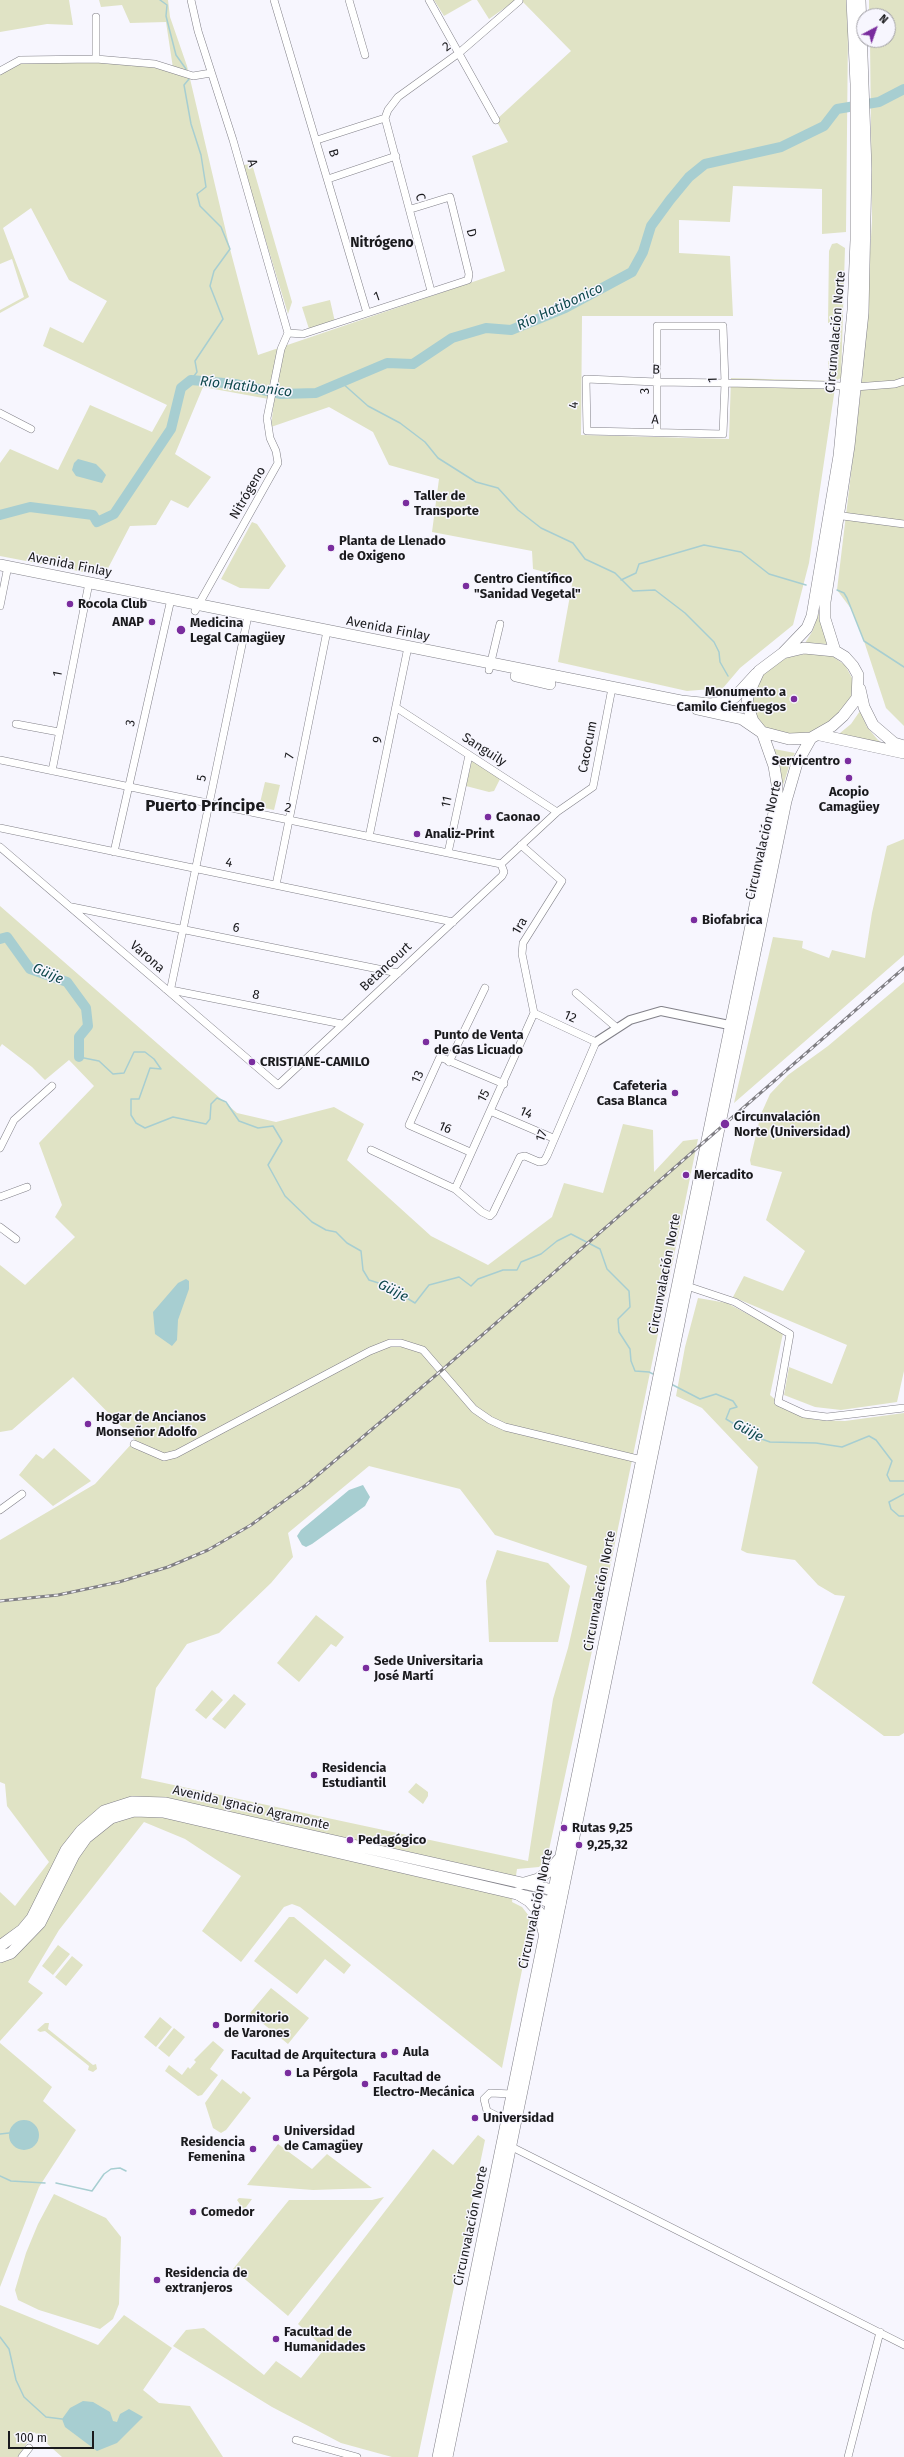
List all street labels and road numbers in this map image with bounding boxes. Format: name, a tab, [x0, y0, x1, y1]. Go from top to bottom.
street label: 2	[440, 39, 454, 55]
street label: B	[324, 147, 342, 159]
street label: A	[243, 157, 261, 169]
street label: C	[412, 191, 428, 203]
street label: D	[462, 227, 480, 239]
street label: Circunvalación Norte	[823, 270, 849, 394]
street label: 1	[372, 289, 382, 305]
street label: B	[652, 362, 660, 378]
street label: 1	[705, 377, 721, 383]
street label: 3	[637, 388, 653, 394]
street label: 4	[566, 401, 582, 409]
street label: A	[651, 412, 659, 428]
street label: Nitrógeno	[227, 464, 269, 522]
street label: Avenida Finlay	[27, 549, 113, 581]
street label: Avenida Finlay	[345, 613, 431, 645]
street label: 1	[50, 670, 66, 678]
street label: 3	[123, 718, 139, 728]
street label: Cacocum	[575, 720, 601, 774]
street label: Sanguily	[459, 730, 509, 770]
street label: 9	[370, 735, 386, 745]
street label: 7	[282, 752, 298, 760]
street label: 5	[194, 773, 210, 783]
street label: Circunvalación Norte	[743, 779, 785, 901]
street label: 11	[438, 795, 456, 809]
street label: 2	[283, 800, 293, 816]
street label: 4	[224, 855, 234, 871]
street label: 1ra	[509, 915, 531, 937]
street label: 6	[231, 920, 241, 936]
street label: Varona	[127, 938, 167, 976]
street label: Betancourt	[357, 939, 415, 995]
street label: 8	[251, 987, 261, 1003]
street label: 12	[561, 1007, 579, 1027]
street label: 13	[408, 1068, 428, 1086]
street label: 15	[474, 1087, 494, 1105]
street label: 14	[517, 1103, 535, 1123]
street label: 16	[436, 1118, 454, 1138]
street label: 17	[533, 1128, 551, 1144]
street label: Circunvalación Norte	[646, 1212, 684, 1336]
street label: Circunvalación Norte	[581, 1529, 619, 1653]
street label: Avenida Ignacio Agramonte	[171, 1782, 331, 1834]
street label: Circunvalación Norte	[516, 1848, 556, 1970]
street label: Circunvalación Norte	[451, 2165, 491, 2287]

